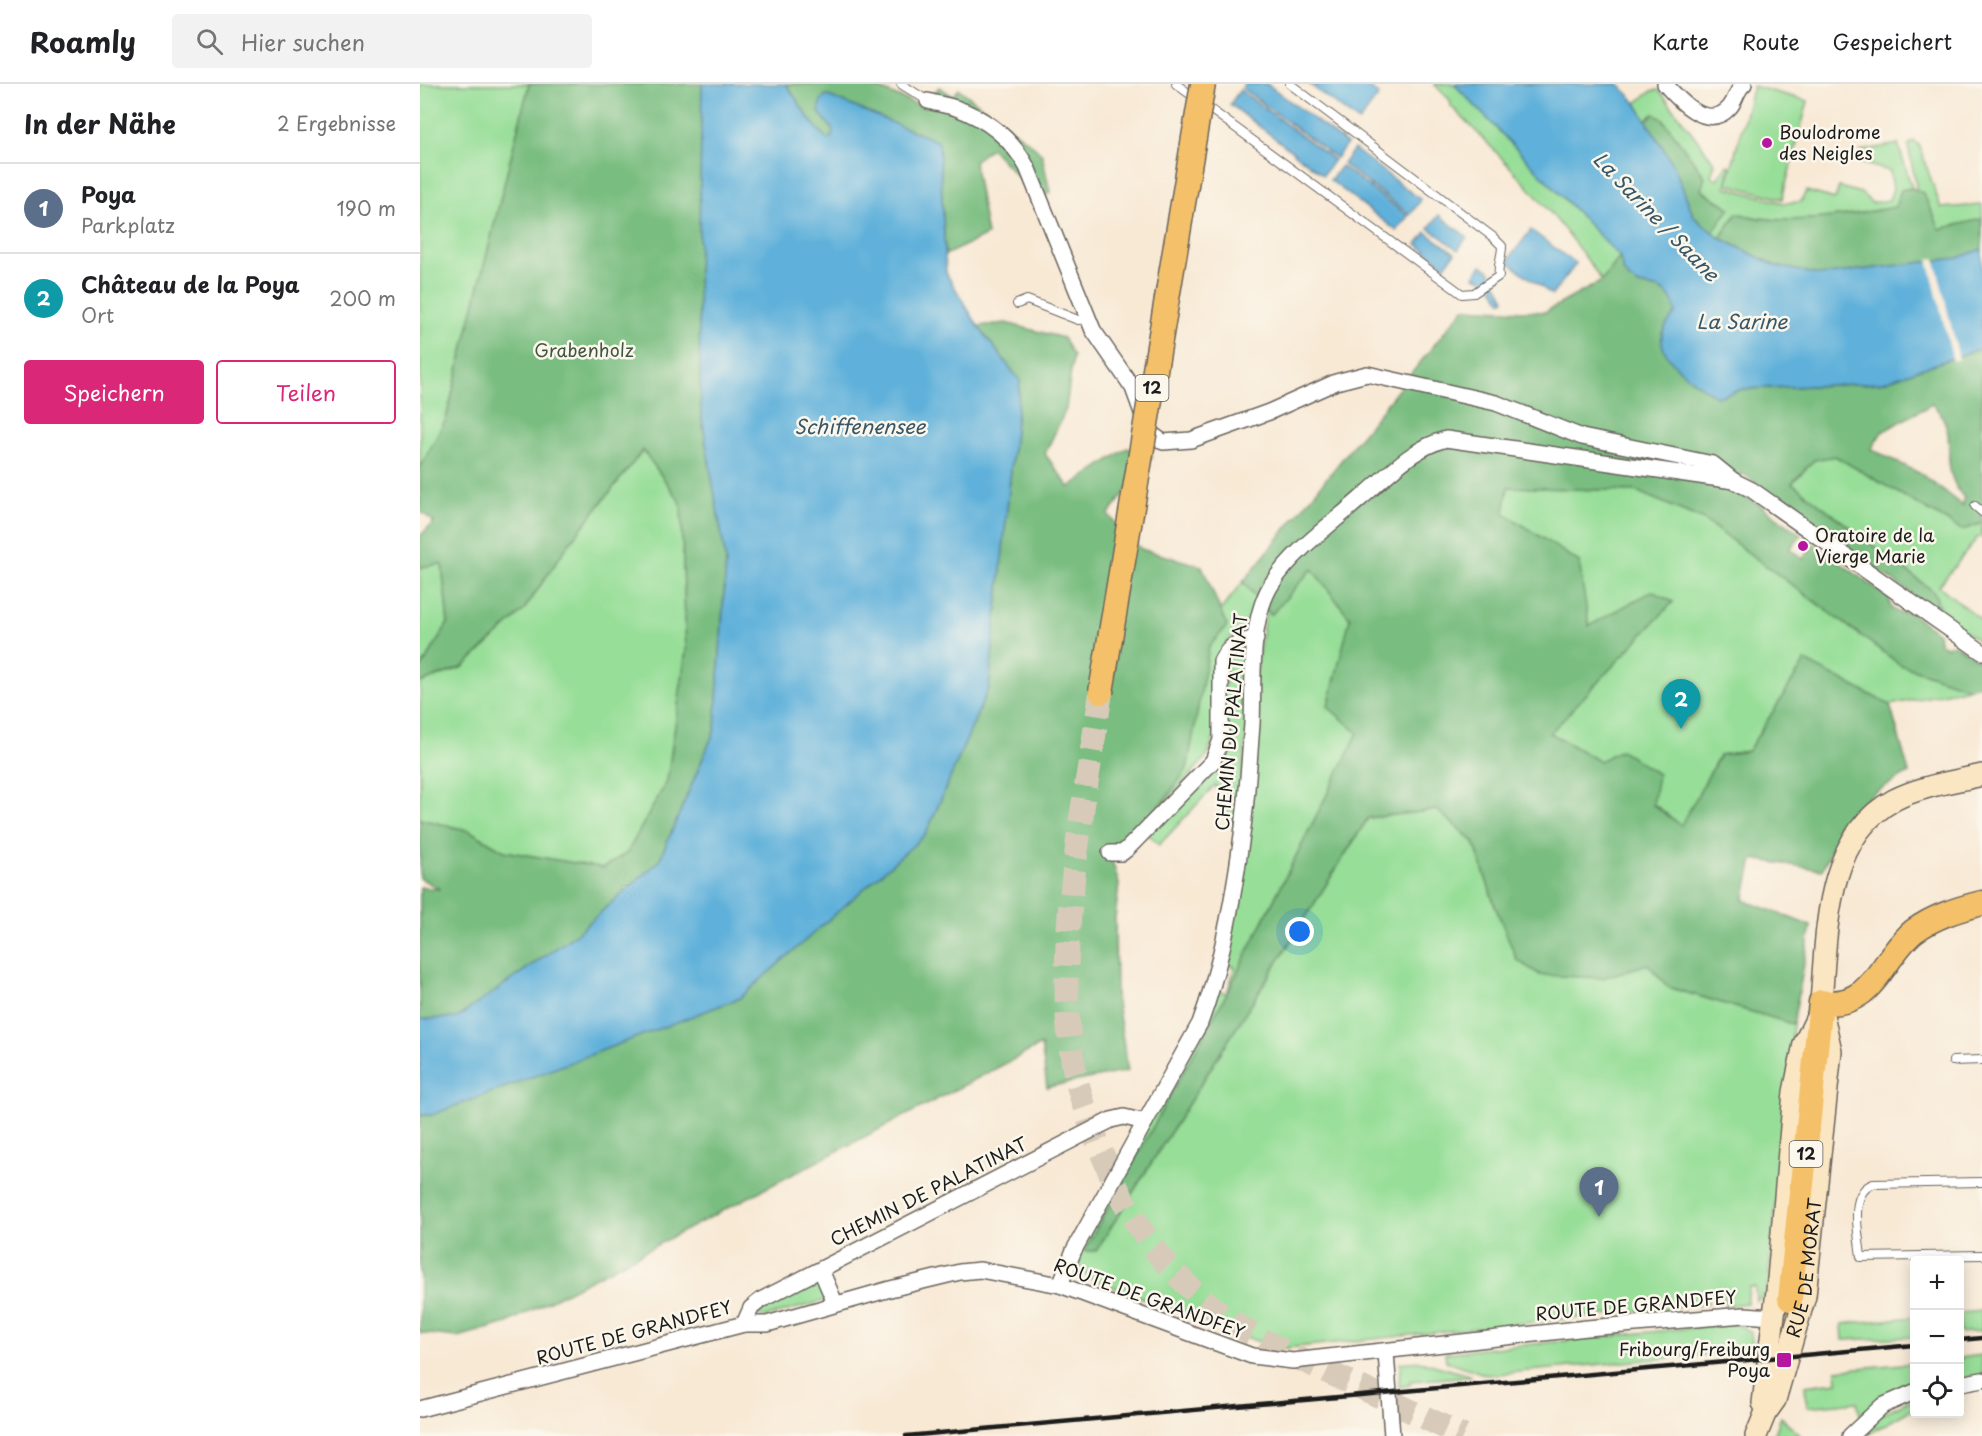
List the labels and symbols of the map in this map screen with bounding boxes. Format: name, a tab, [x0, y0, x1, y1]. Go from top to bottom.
place label: Boulodrome des Neigles	[1779, 118, 1881, 166]
marker: Boulodrome des Neigles	[1760, 136, 1774, 150]
water label: La Sarine / Saane	[1587, 145, 1727, 289]
water label: La Sarine	[1697, 306, 1788, 336]
park label: Grabenholz	[534, 336, 634, 363]
road number: 12	[1136, 375, 1168, 401]
water label: Schiffenensee	[794, 411, 927, 441]
place label: Oratoire de la Vierge Marie	[1815, 521, 1935, 569]
marker: Oratoire de la Vierge Marie	[1796, 539, 1810, 553]
street label: CHEMIN DU PALATINAT	[1208, 612, 1253, 832]
pin: 2	[1662, 680, 1700, 729]
your location	[1285, 917, 1314, 946]
street label: CHEMIN DE PALATINAT	[825, 1129, 1032, 1252]
road number: 12	[1790, 1141, 1822, 1167]
pin: 1	[1580, 1168, 1618, 1217]
street label: RUE DE MORAT	[1779, 1196, 1827, 1341]
street label: ROUTE DE GRANDFEY	[1050, 1250, 1249, 1345]
street label: ROUTE DE GRANDFEY	[1534, 1282, 1738, 1327]
street label: ROUTE DE GRANDFEY	[533, 1292, 735, 1371]
place label: Fribourg/Freiburg Poya	[1619, 1335, 1771, 1383]
marker: Fribourg/Freiburg Poya	[1775, 1351, 1793, 1369]

